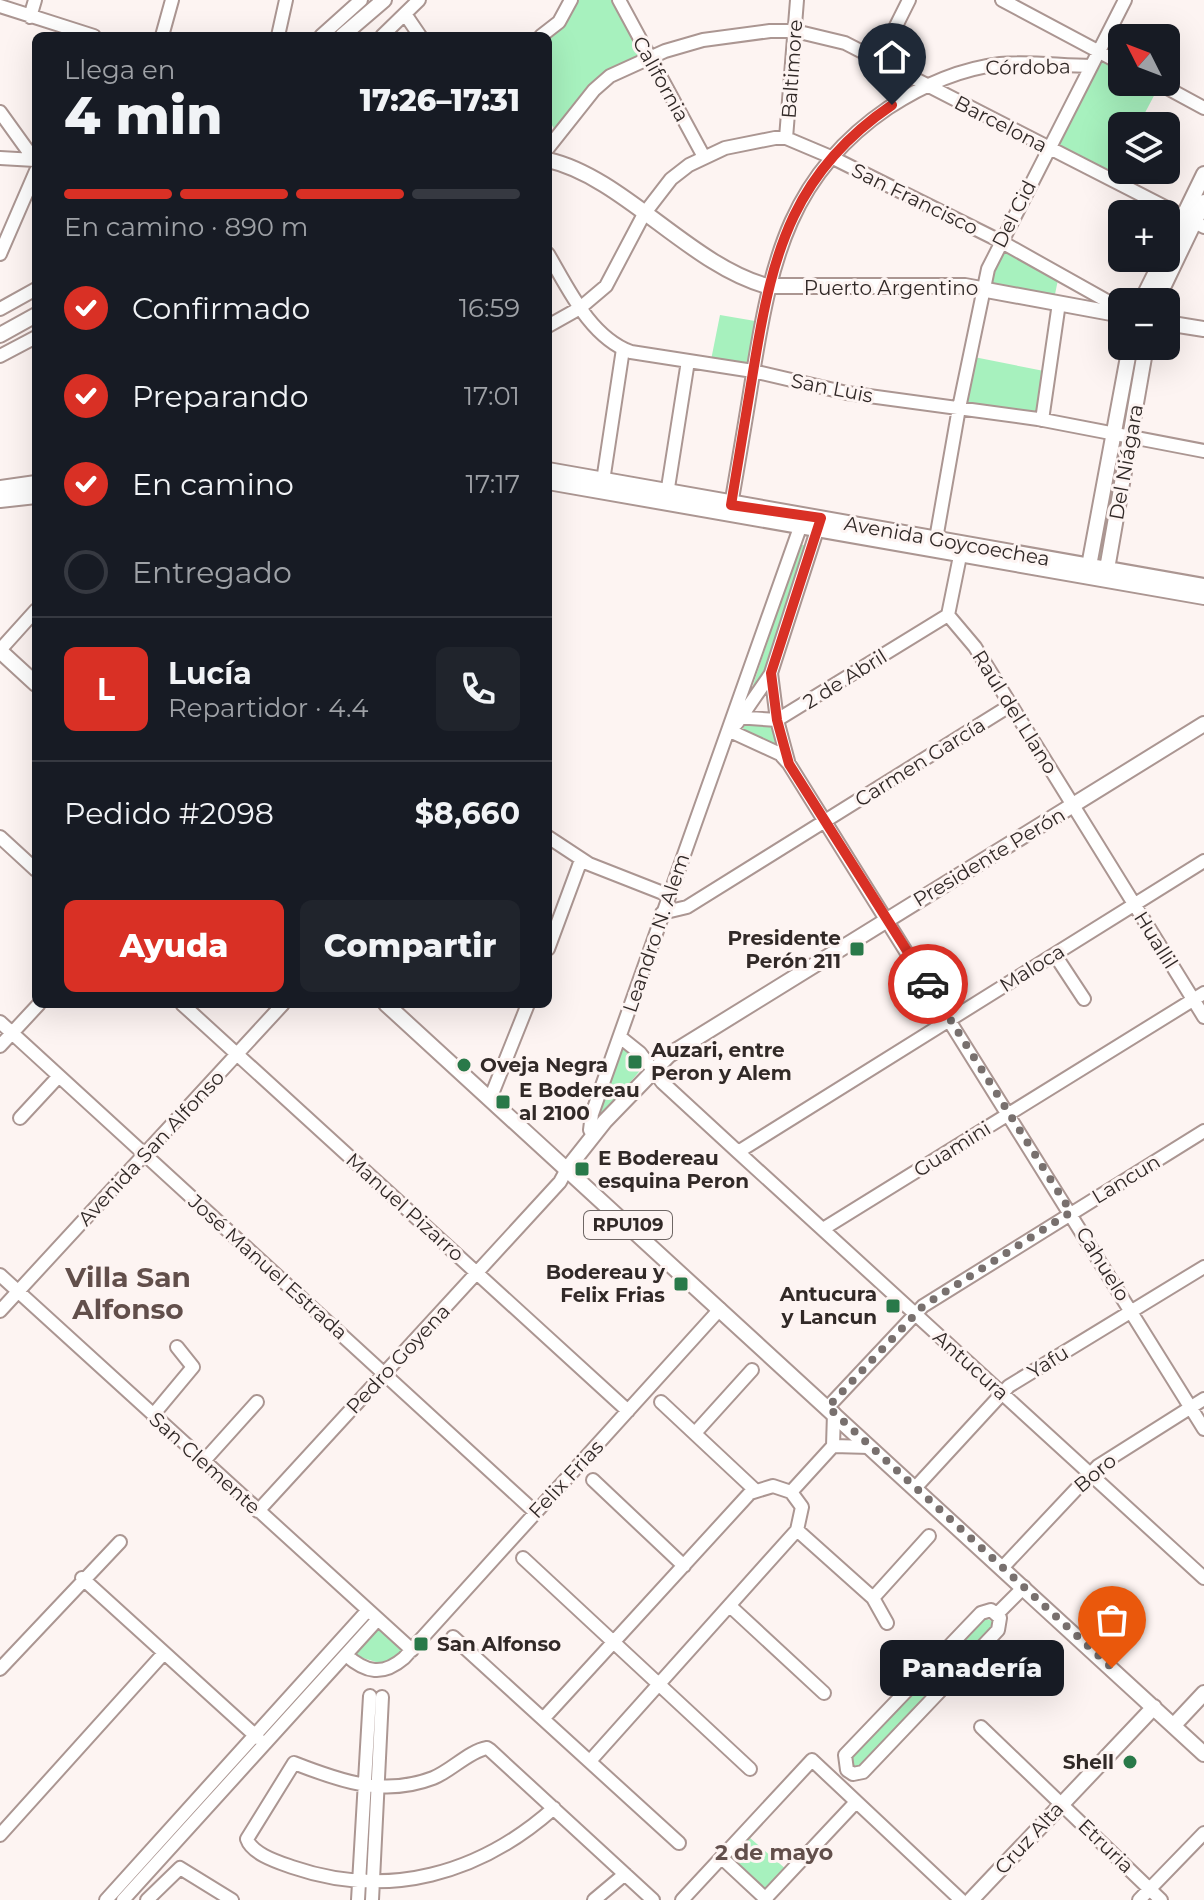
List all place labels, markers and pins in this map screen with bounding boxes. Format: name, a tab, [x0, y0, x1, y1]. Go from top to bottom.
pin	[858, 23, 926, 105]
place label: Presidente Perón 211	[728, 926, 841, 973]
marker: Presidente Perón 211	[848, 940, 866, 958]
place label: Auzari, entre Peron y Alem	[650, 1038, 792, 1085]
place label: Oveja Negra	[480, 1053, 608, 1077]
marker: Auzari, entre Peron y Alem	[626, 1053, 644, 1071]
marker: Oveja Negra	[455, 1056, 473, 1074]
place label: E Bodereau al 2100	[519, 1078, 640, 1125]
marker: E Bodereau al 2100	[494, 1093, 512, 1111]
place label: E Bodereau esquina Peron	[598, 1146, 749, 1193]
marker: E Bodereau esquina Peron	[573, 1160, 591, 1178]
place label: Bodereau y Felix Frias	[546, 1260, 666, 1307]
marker: Bodereau y Felix Frias	[672, 1275, 690, 1293]
place label: Antucura y Lancun	[779, 1282, 877, 1329]
marker: Antucura y Lancun	[884, 1297, 902, 1315]
pin	[1078, 1586, 1146, 1668]
place label: San Alfonso	[437, 1632, 561, 1656]
marker: San Alfonso	[412, 1635, 430, 1653]
callout: Panadería	[880, 1640, 1064, 1696]
place label: Shell	[1063, 1750, 1114, 1774]
marker: Shell	[1121, 1753, 1139, 1771]

